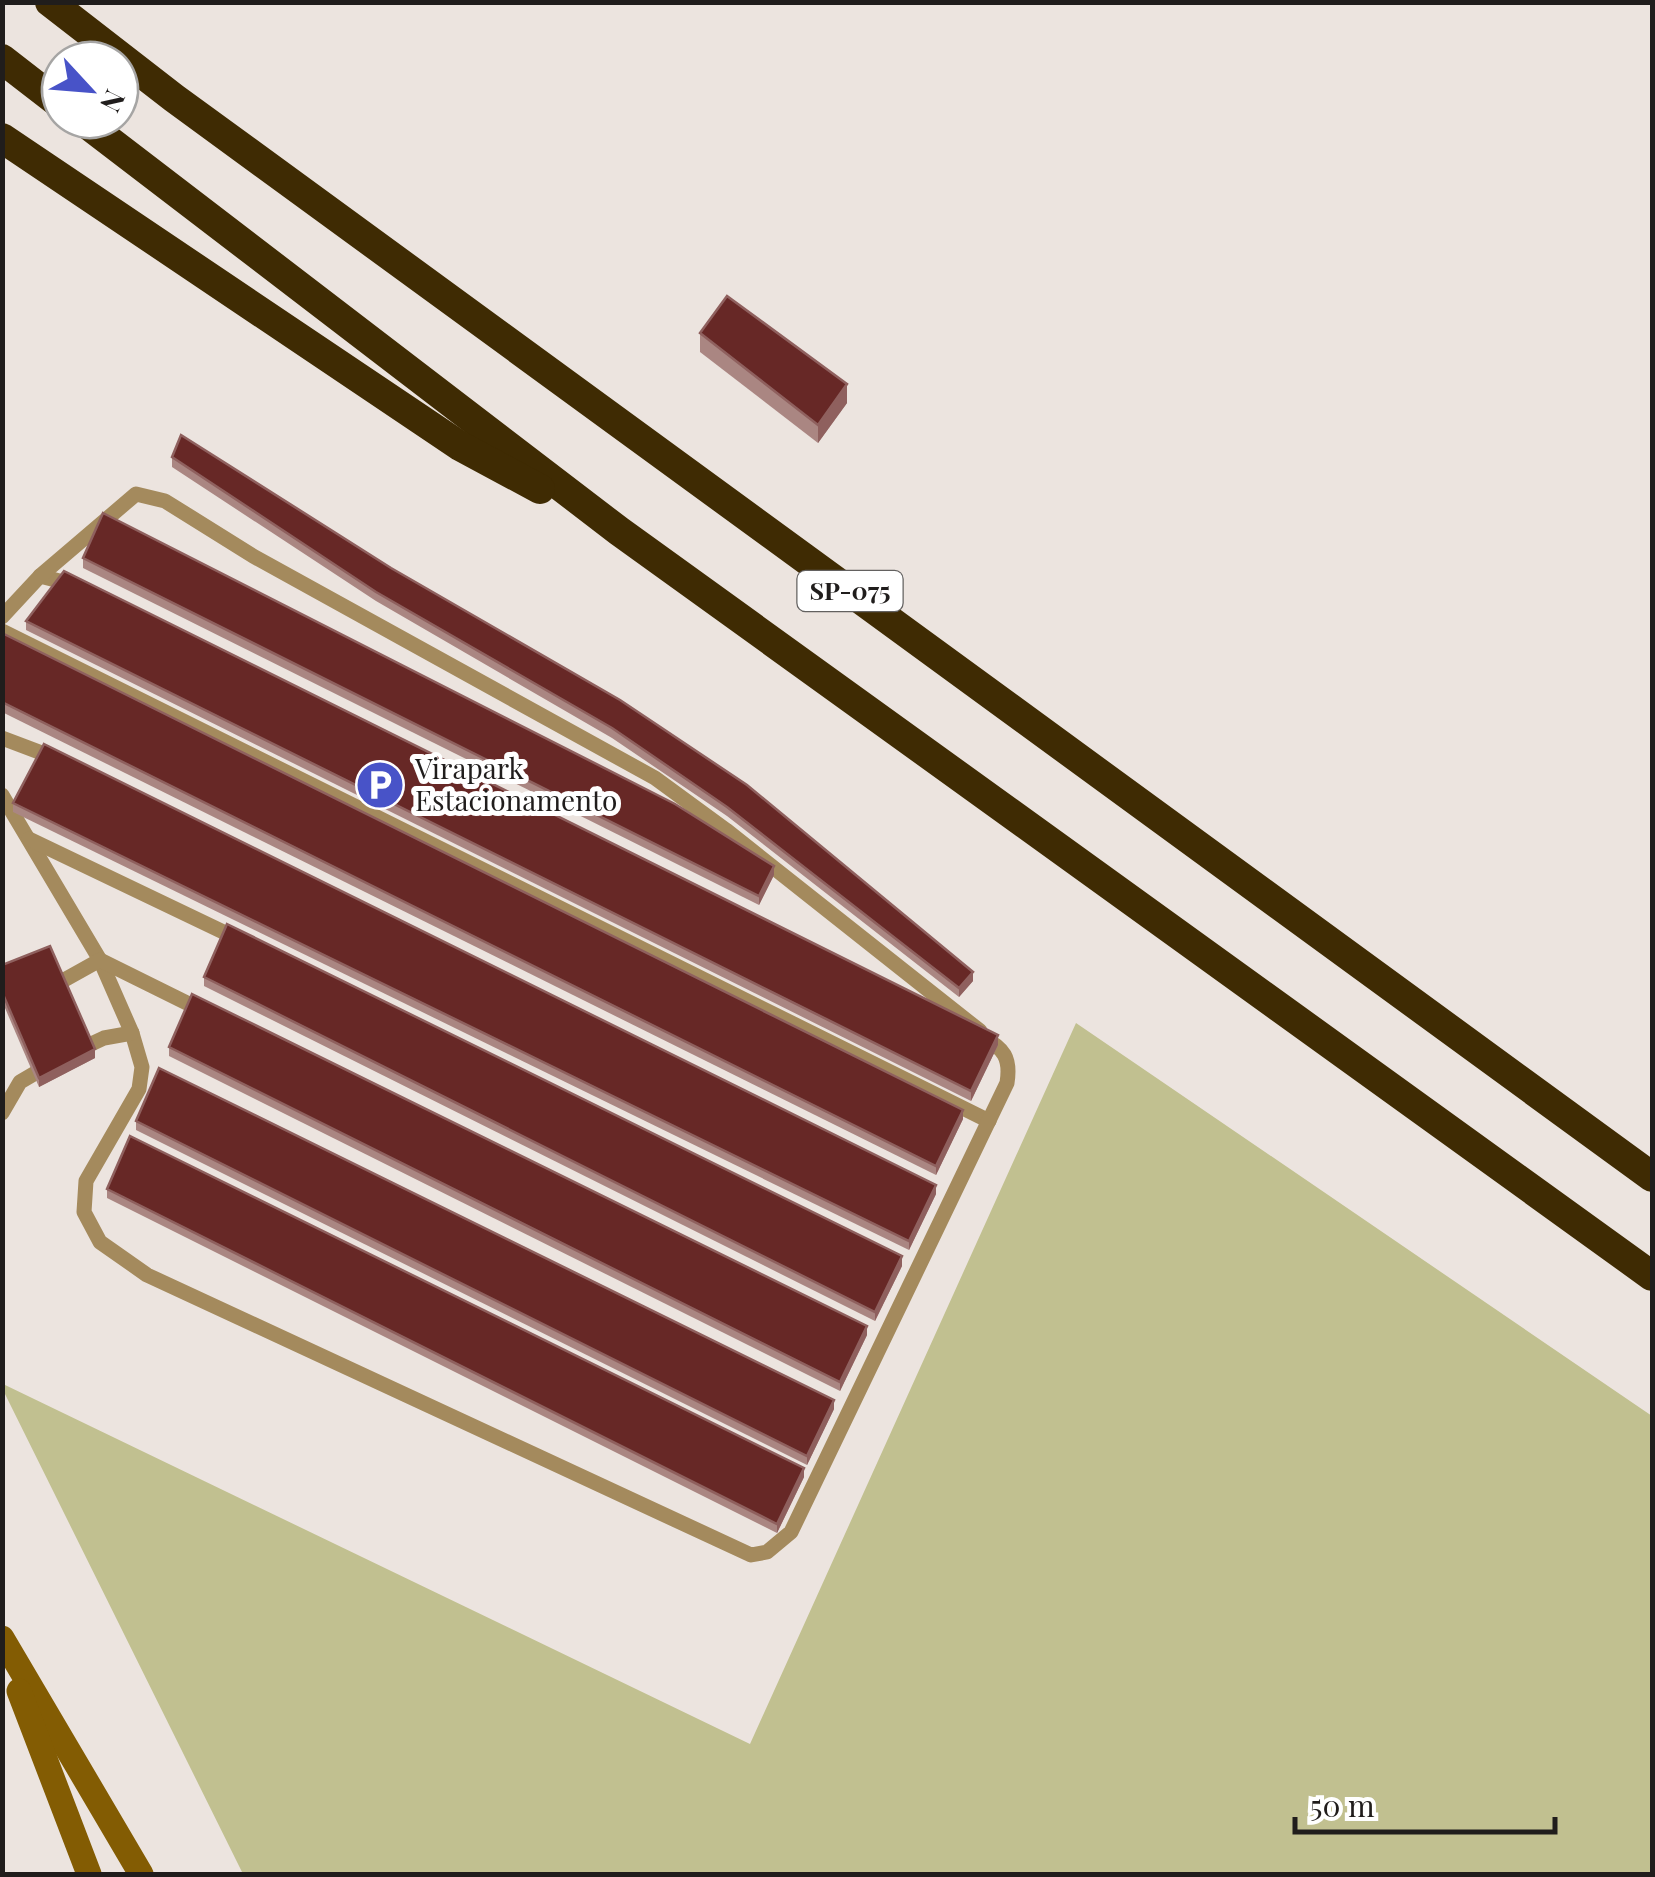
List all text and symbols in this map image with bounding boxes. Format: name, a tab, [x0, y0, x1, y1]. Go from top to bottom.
north arrow	[40, 40, 140, 140]
text: N	[93, 84, 135, 119]
road number: SP-075	[798, 571, 902, 611]
place label: Virapark Estacionamento	[414, 749, 617, 818]
parking icon: Virapark Estacionamento	[354, 759, 406, 811]
scale bar	[1295, 1772, 1555, 1834]
text: 50 m	[1310, 1785, 1375, 1825]

